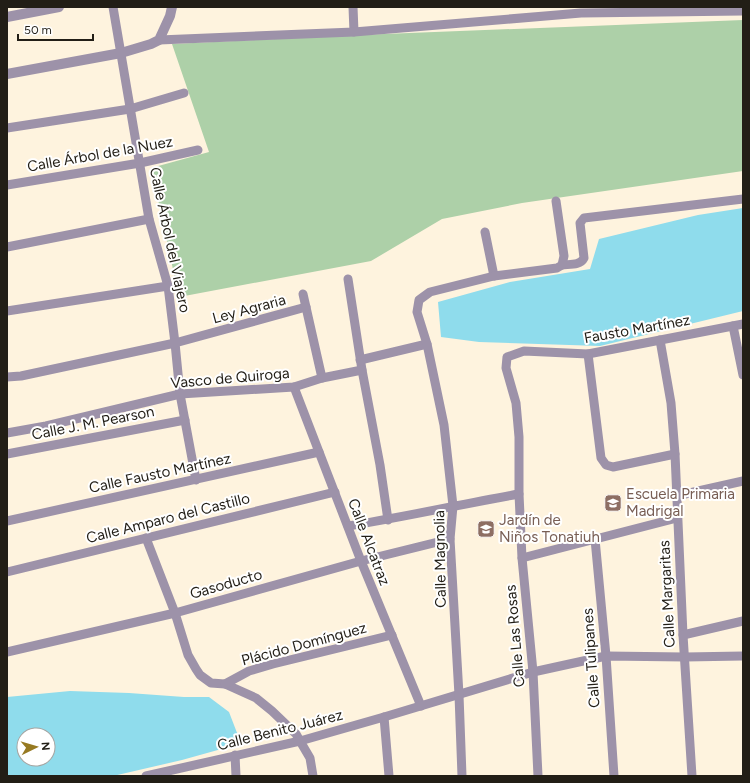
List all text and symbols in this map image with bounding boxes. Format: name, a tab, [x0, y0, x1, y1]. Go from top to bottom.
scale bar	[18, 16, 93, 42]
text: 50 m	[24, 23, 52, 37]
street label: Calle Árbol de la Nuez	[26, 132, 174, 176]
street label: Calle Árbol del Viajero	[146, 166, 194, 315]
street label: Ley Agraria	[210, 291, 288, 327]
street label: Fausto Martínez	[582, 311, 692, 347]
street label: Vasco de Quiroga	[170, 364, 290, 392]
street label: Calle J. M. Pearson	[30, 402, 156, 444]
street label: Calle Fausto Martínez	[87, 449, 233, 497]
place label: Escuela Primaria Madrigal	[626, 485, 735, 520]
street label: Calle Amparo del Castillo	[84, 489, 252, 547]
school or university icon: Escuela Primaria Madrigal	[603, 493, 623, 513]
street label: Calle Alcatraz	[344, 496, 394, 588]
street label: Calle Magnolia	[430, 510, 450, 608]
place label: Jardín de Niños Tonatiuh	[499, 511, 600, 546]
school or university icon: Jardín de Niños Tonatiuh	[476, 519, 496, 539]
street label: Calle Margaritas	[655, 540, 679, 648]
street label: Gasoducto	[188, 565, 264, 603]
street label: Calle Las Rosas	[502, 584, 528, 688]
street label: Calle Tulipanes	[579, 608, 603, 708]
street label: Plácido Domínguez	[239, 619, 369, 669]
street label: Calle Benito Juárez	[215, 706, 345, 754]
north arrow	[16, 727, 56, 767]
text: N	[39, 741, 52, 751]

